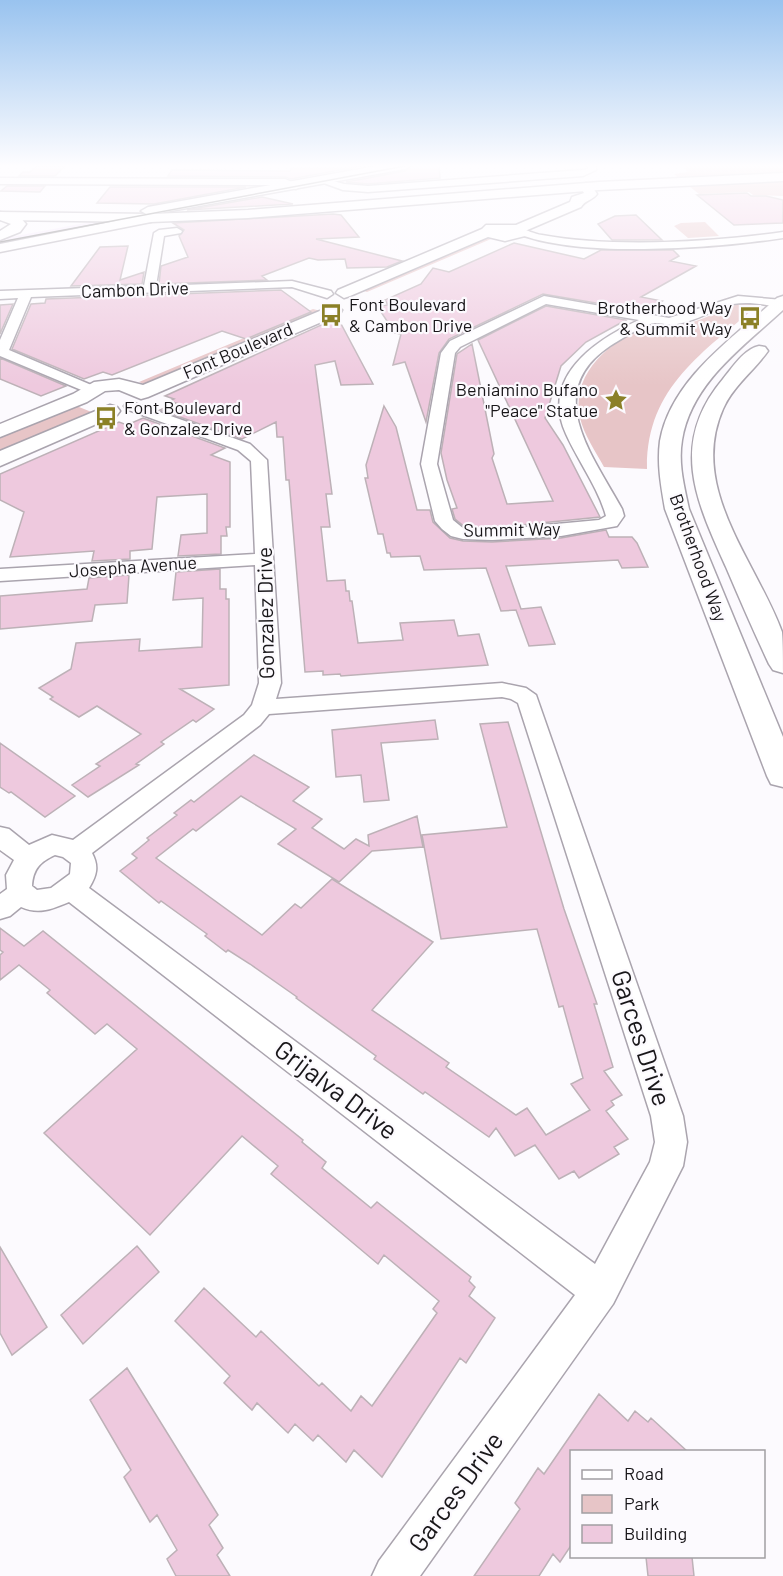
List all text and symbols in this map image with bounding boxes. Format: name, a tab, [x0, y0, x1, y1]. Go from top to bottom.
street label: Cambon Drive	[81, 276, 189, 302]
place label: Font Boulevard & Cambon Drive	[349, 293, 472, 336]
place label: Brotherhood Way & Summit Way	[597, 296, 732, 339]
bus stop icon: Font Boulevard & Cambon Drive	[318, 302, 344, 328]
bus stop icon: Brotherhood Way & Summit Way	[737, 305, 763, 331]
street label: Font Boulevard	[179, 317, 296, 383]
place label: Beniamino Bufano "Peace" Statue	[456, 378, 598, 421]
place icon: Beniamino Bufano "Peace" Statue	[603, 387, 629, 413]
place label: Font Boulevard & Gonzalez Drive	[124, 396, 253, 439]
bus stop icon: Font Boulevard & Gonzalez Drive	[93, 405, 119, 431]
street label: Brotherhood Way	[666, 491, 732, 625]
street label: Summit Way	[463, 517, 561, 541]
street label: Gonzalez Drive	[251, 547, 278, 679]
street label: Josepha Avenue	[68, 551, 198, 581]
street label: Garces Drive	[606, 966, 679, 1109]
street label: Grijalva Drive	[269, 1032, 405, 1145]
street label: Garces Drive	[401, 1425, 509, 1557]
legend	[570, 1450, 765, 1558]
text: Road	[624, 1462, 664, 1484]
text: Park	[624, 1492, 659, 1514]
text: Building	[624, 1522, 687, 1544]

